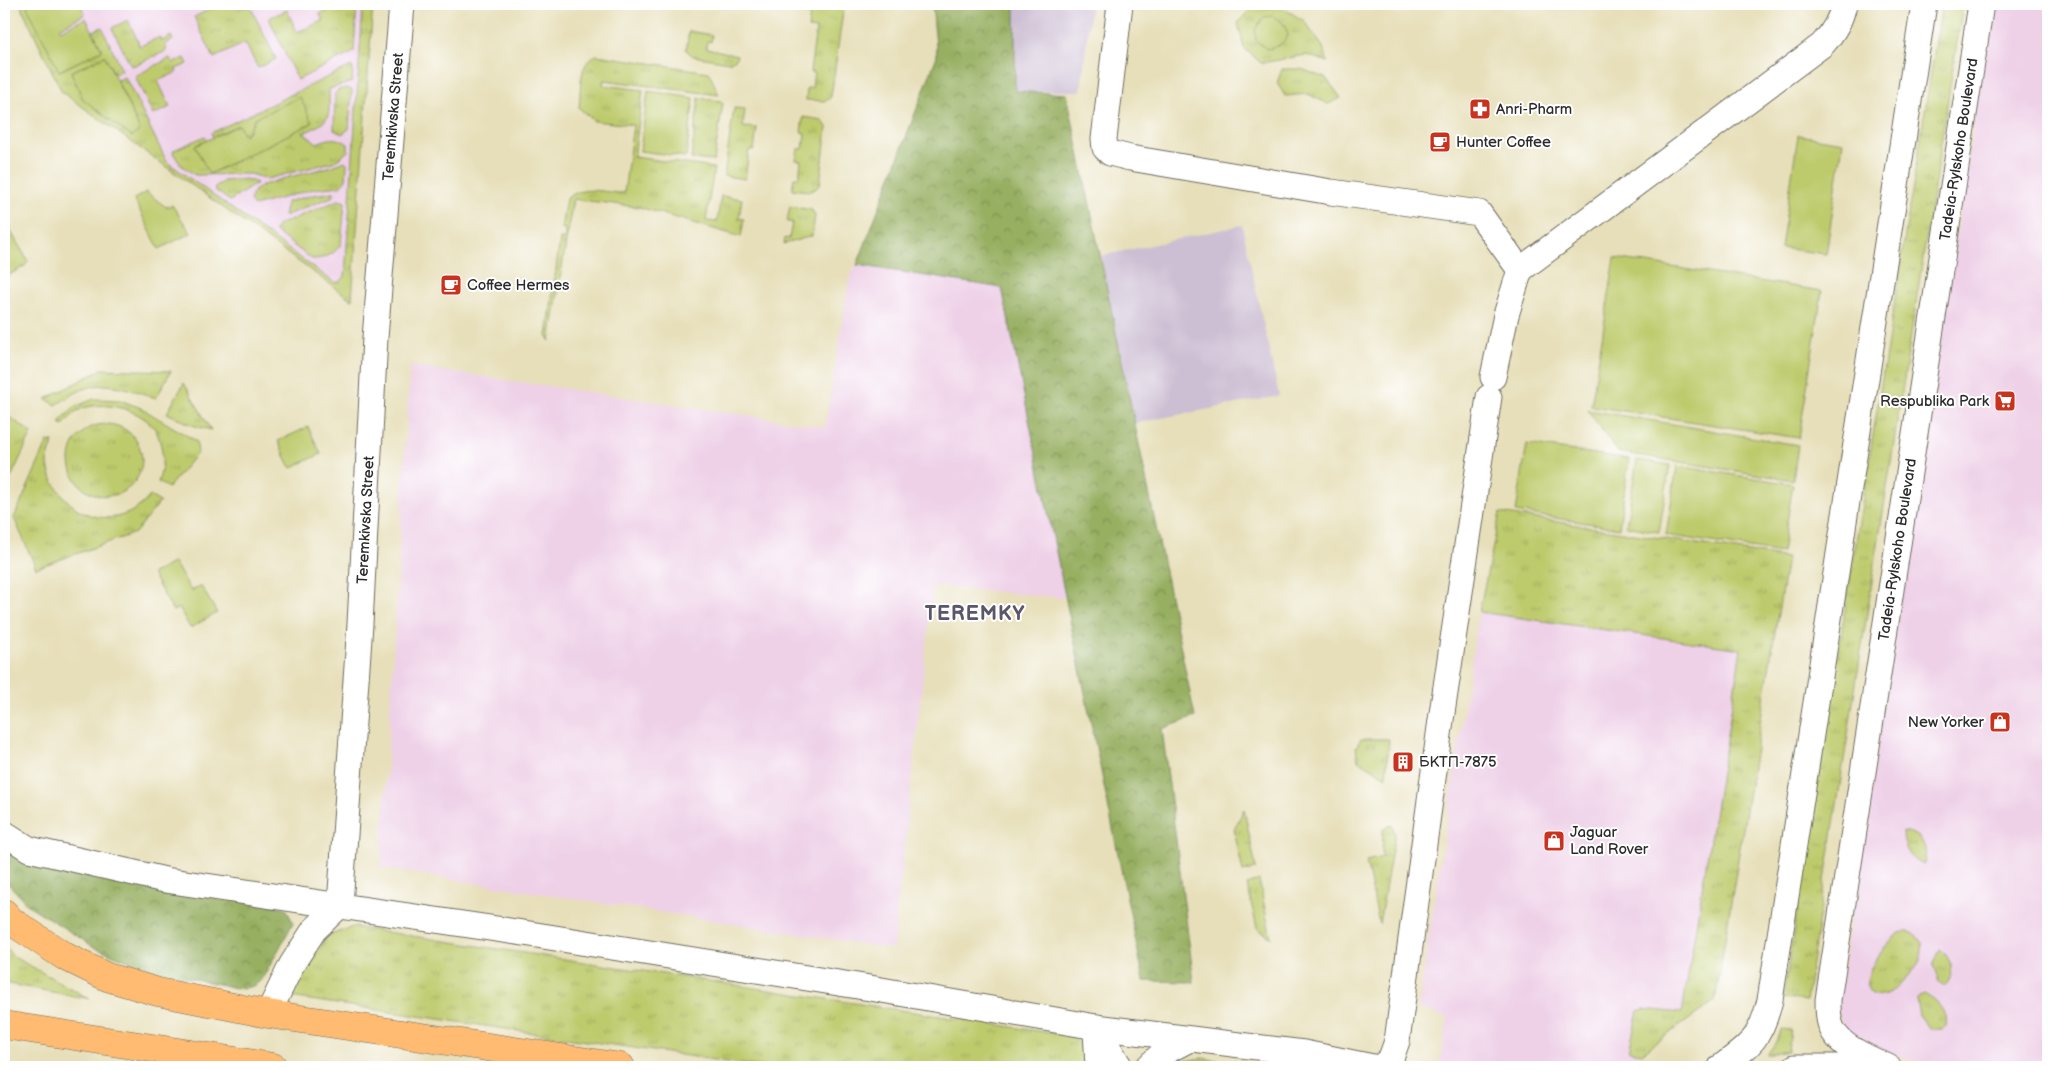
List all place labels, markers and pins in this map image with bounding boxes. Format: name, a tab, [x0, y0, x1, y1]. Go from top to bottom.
pharmacy icon: Anri-Pharm	[1468, 97, 1492, 121]
place label: Anri-Pharm	[1496, 100, 1572, 119]
cafe icon: Hunter Coffee	[1428, 130, 1452, 154]
place label: Hunter Coffee	[1456, 133, 1551, 152]
cafe icon: Coffee Hermes	[439, 273, 463, 297]
place label: Coffee Hermes	[467, 276, 570, 295]
supermarket icon: Respublika Park	[1993, 389, 2017, 413]
place label: Respublika Park	[1880, 392, 1990, 411]
shop icon: New Yorker	[1988, 710, 2012, 734]
place label: New Yorker	[1908, 713, 1985, 732]
building icon: БКТП-7875	[1391, 750, 1415, 774]
place label: БКТП-7875	[1419, 753, 1497, 772]
place label: Jaguar Land Rover	[1570, 823, 1649, 859]
shop icon: Jaguar Land Rover	[1542, 829, 1566, 853]

